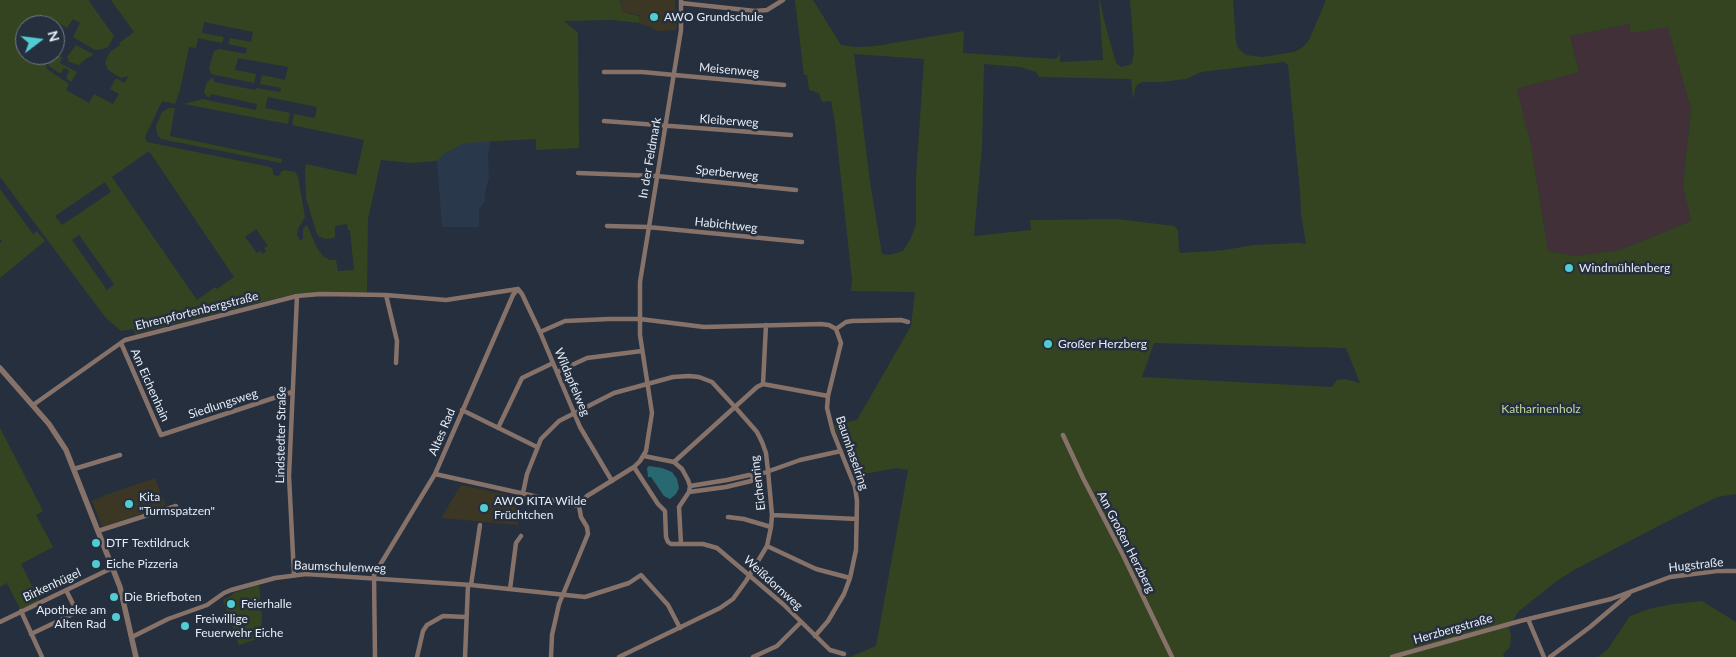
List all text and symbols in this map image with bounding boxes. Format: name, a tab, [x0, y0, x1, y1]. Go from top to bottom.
place label: AWO Grundschule	[664, 10, 763, 24]
marker: AWO Grundschule	[648, 11, 660, 23]
north arrow	[15, 15, 65, 65]
text: N	[44, 29, 64, 44]
street label: Meisenweg	[698, 60, 760, 80]
street label: Kleiberweg	[699, 112, 759, 130]
street label: In der Feldmark	[636, 116, 664, 200]
street label: Sperberweg	[695, 163, 759, 183]
street label: Habichtweg	[694, 215, 758, 235]
place label: Windmühlenberg	[1579, 261, 1670, 275]
marker: Windmühlenberg	[1563, 262, 1575, 274]
street label: Ehrenpfortenbergstraße	[134, 289, 260, 333]
place label: Großer Herzberg	[1058, 337, 1147, 351]
marker: Großer Herzberg	[1042, 338, 1054, 350]
street label: Am Eichenhain	[127, 346, 173, 424]
street label: Wildapfelweg	[551, 346, 593, 418]
street label: Siedlungsweg	[187, 386, 259, 422]
street label: Lindstedter Straße	[273, 386, 289, 484]
park label: Katharinenholz	[1501, 402, 1581, 416]
street label: Altes Rad	[426, 406, 458, 458]
street label: Baumhaselring	[833, 414, 871, 492]
street label: Eichenring	[747, 455, 769, 511]
street label: Am Großen Herzberg	[1094, 489, 1158, 595]
place label: Kita "Turmspatzen"	[139, 490, 215, 518]
place label: AWO KITA Wilde Früchtchen	[494, 494, 586, 522]
marker: Kita "Turmspatzen"	[123, 498, 135, 510]
marker: AWO KITA Wilde Früchtchen	[478, 502, 490, 514]
place label: DTF Textildruck	[106, 536, 189, 550]
marker: DTF Textildruck	[90, 537, 102, 549]
street label: Weißdornweg	[741, 553, 805, 613]
street label: Hugstraße	[1668, 555, 1724, 575]
place label: Eiche Pizzeria	[106, 557, 178, 571]
marker: Eiche Pizzeria	[90, 558, 102, 570]
street label: Baumschulenweg	[294, 558, 386, 576]
street label: Birkenhügel	[21, 565, 83, 605]
place label: Die Briefboten	[124, 590, 201, 604]
marker: Die Briefboten	[108, 591, 120, 603]
place label: Feierhalle	[241, 597, 292, 611]
marker: Feierhalle	[225, 598, 237, 610]
place label: Apotheke am Alten Rad	[36, 603, 106, 631]
marker: Apotheke am Alten Rad	[110, 611, 122, 623]
street label: Herzbergstraße	[1412, 611, 1494, 647]
place label: Freiwillige Feuerwehr Eiche	[195, 612, 283, 640]
marker: Freiwillige Feuerwehr Eiche	[179, 620, 191, 632]

